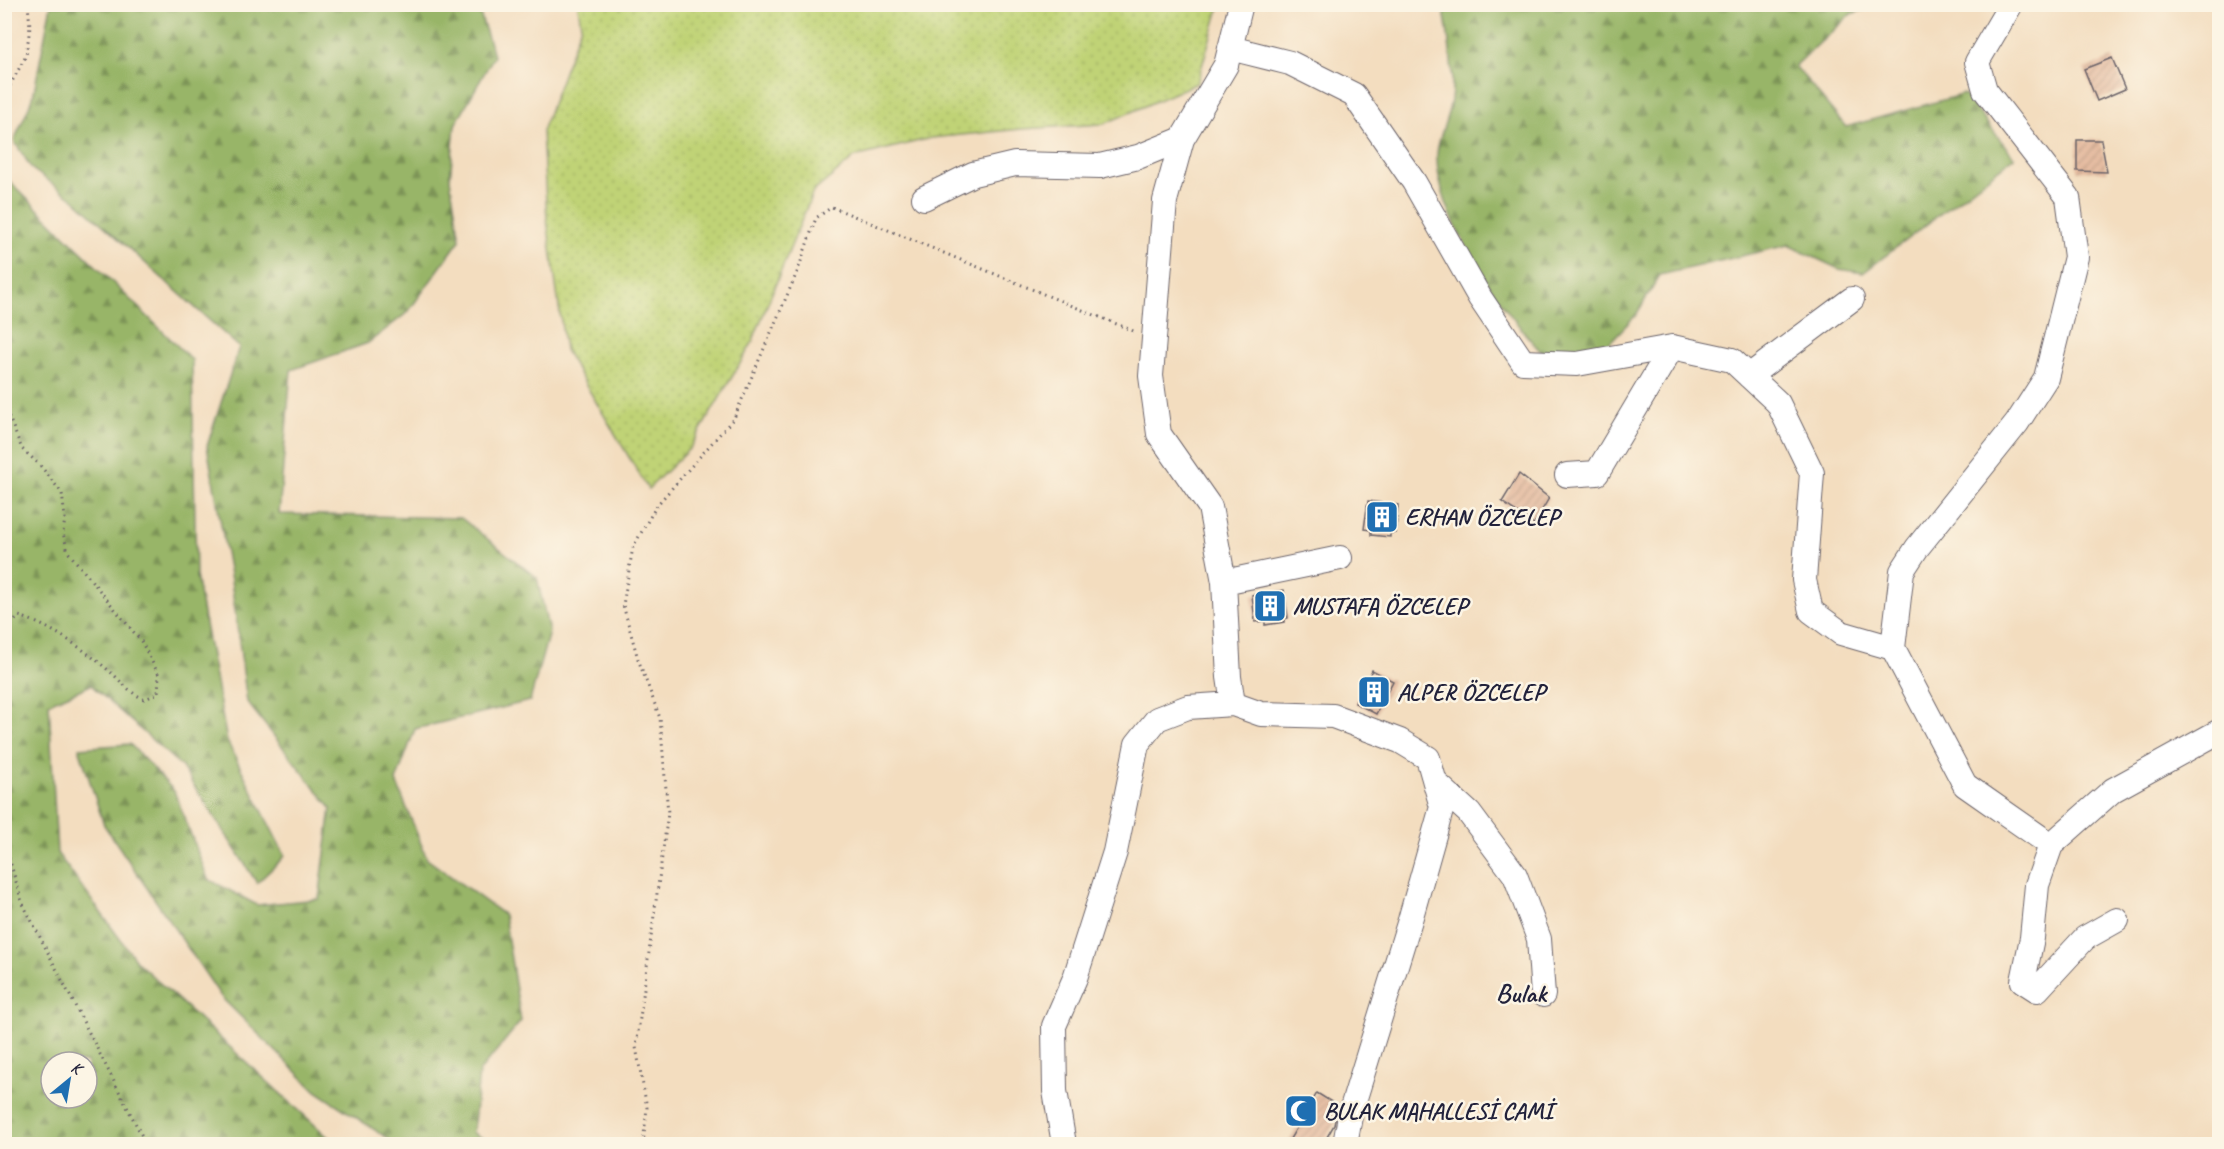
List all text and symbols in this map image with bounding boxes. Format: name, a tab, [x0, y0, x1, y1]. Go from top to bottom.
building icon: ERHAN ÖZCELEP	[1364, 499, 1400, 535]
place label: ERHAN ÖZCELEP	[1405, 502, 1562, 532]
building icon: MUSTAFA ÖZCELEP	[1252, 588, 1288, 624]
place label: MUSTAFA ÖZCELEP	[1293, 591, 1471, 621]
building icon: ALPER ÖZCELEP	[1356, 674, 1392, 710]
place label: ALPER ÖZCELEP	[1397, 677, 1548, 707]
district label: Bulak	[1496, 976, 1549, 1010]
north arrow	[39, 1050, 99, 1110]
text: K	[67, 1057, 88, 1081]
mosque icon: BULAK MAHALLESİ CAMİ	[1283, 1093, 1319, 1129]
place label: BULAK MAHALLESİ CAMİ	[1324, 1096, 1558, 1126]

